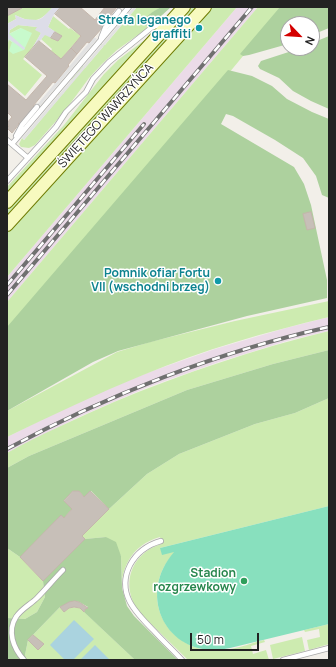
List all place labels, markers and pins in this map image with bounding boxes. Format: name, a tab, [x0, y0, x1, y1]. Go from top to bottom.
place label: Strefa leganego graffiti	[98, 14, 191, 42]
marker: Strefa leganego graffiti	[194, 23, 204, 33]
place label: Pomnik ofiar Fortu VII (wschodni brzeg)	[91, 267, 210, 295]
marker: Pomnik ofiar Fortu VII (wschodni brzeg)	[213, 276, 223, 286]
place label: Stadion rozgrzewkowy	[153, 567, 236, 595]
marker: Stadion rozgrzewkowy	[239, 576, 249, 586]

